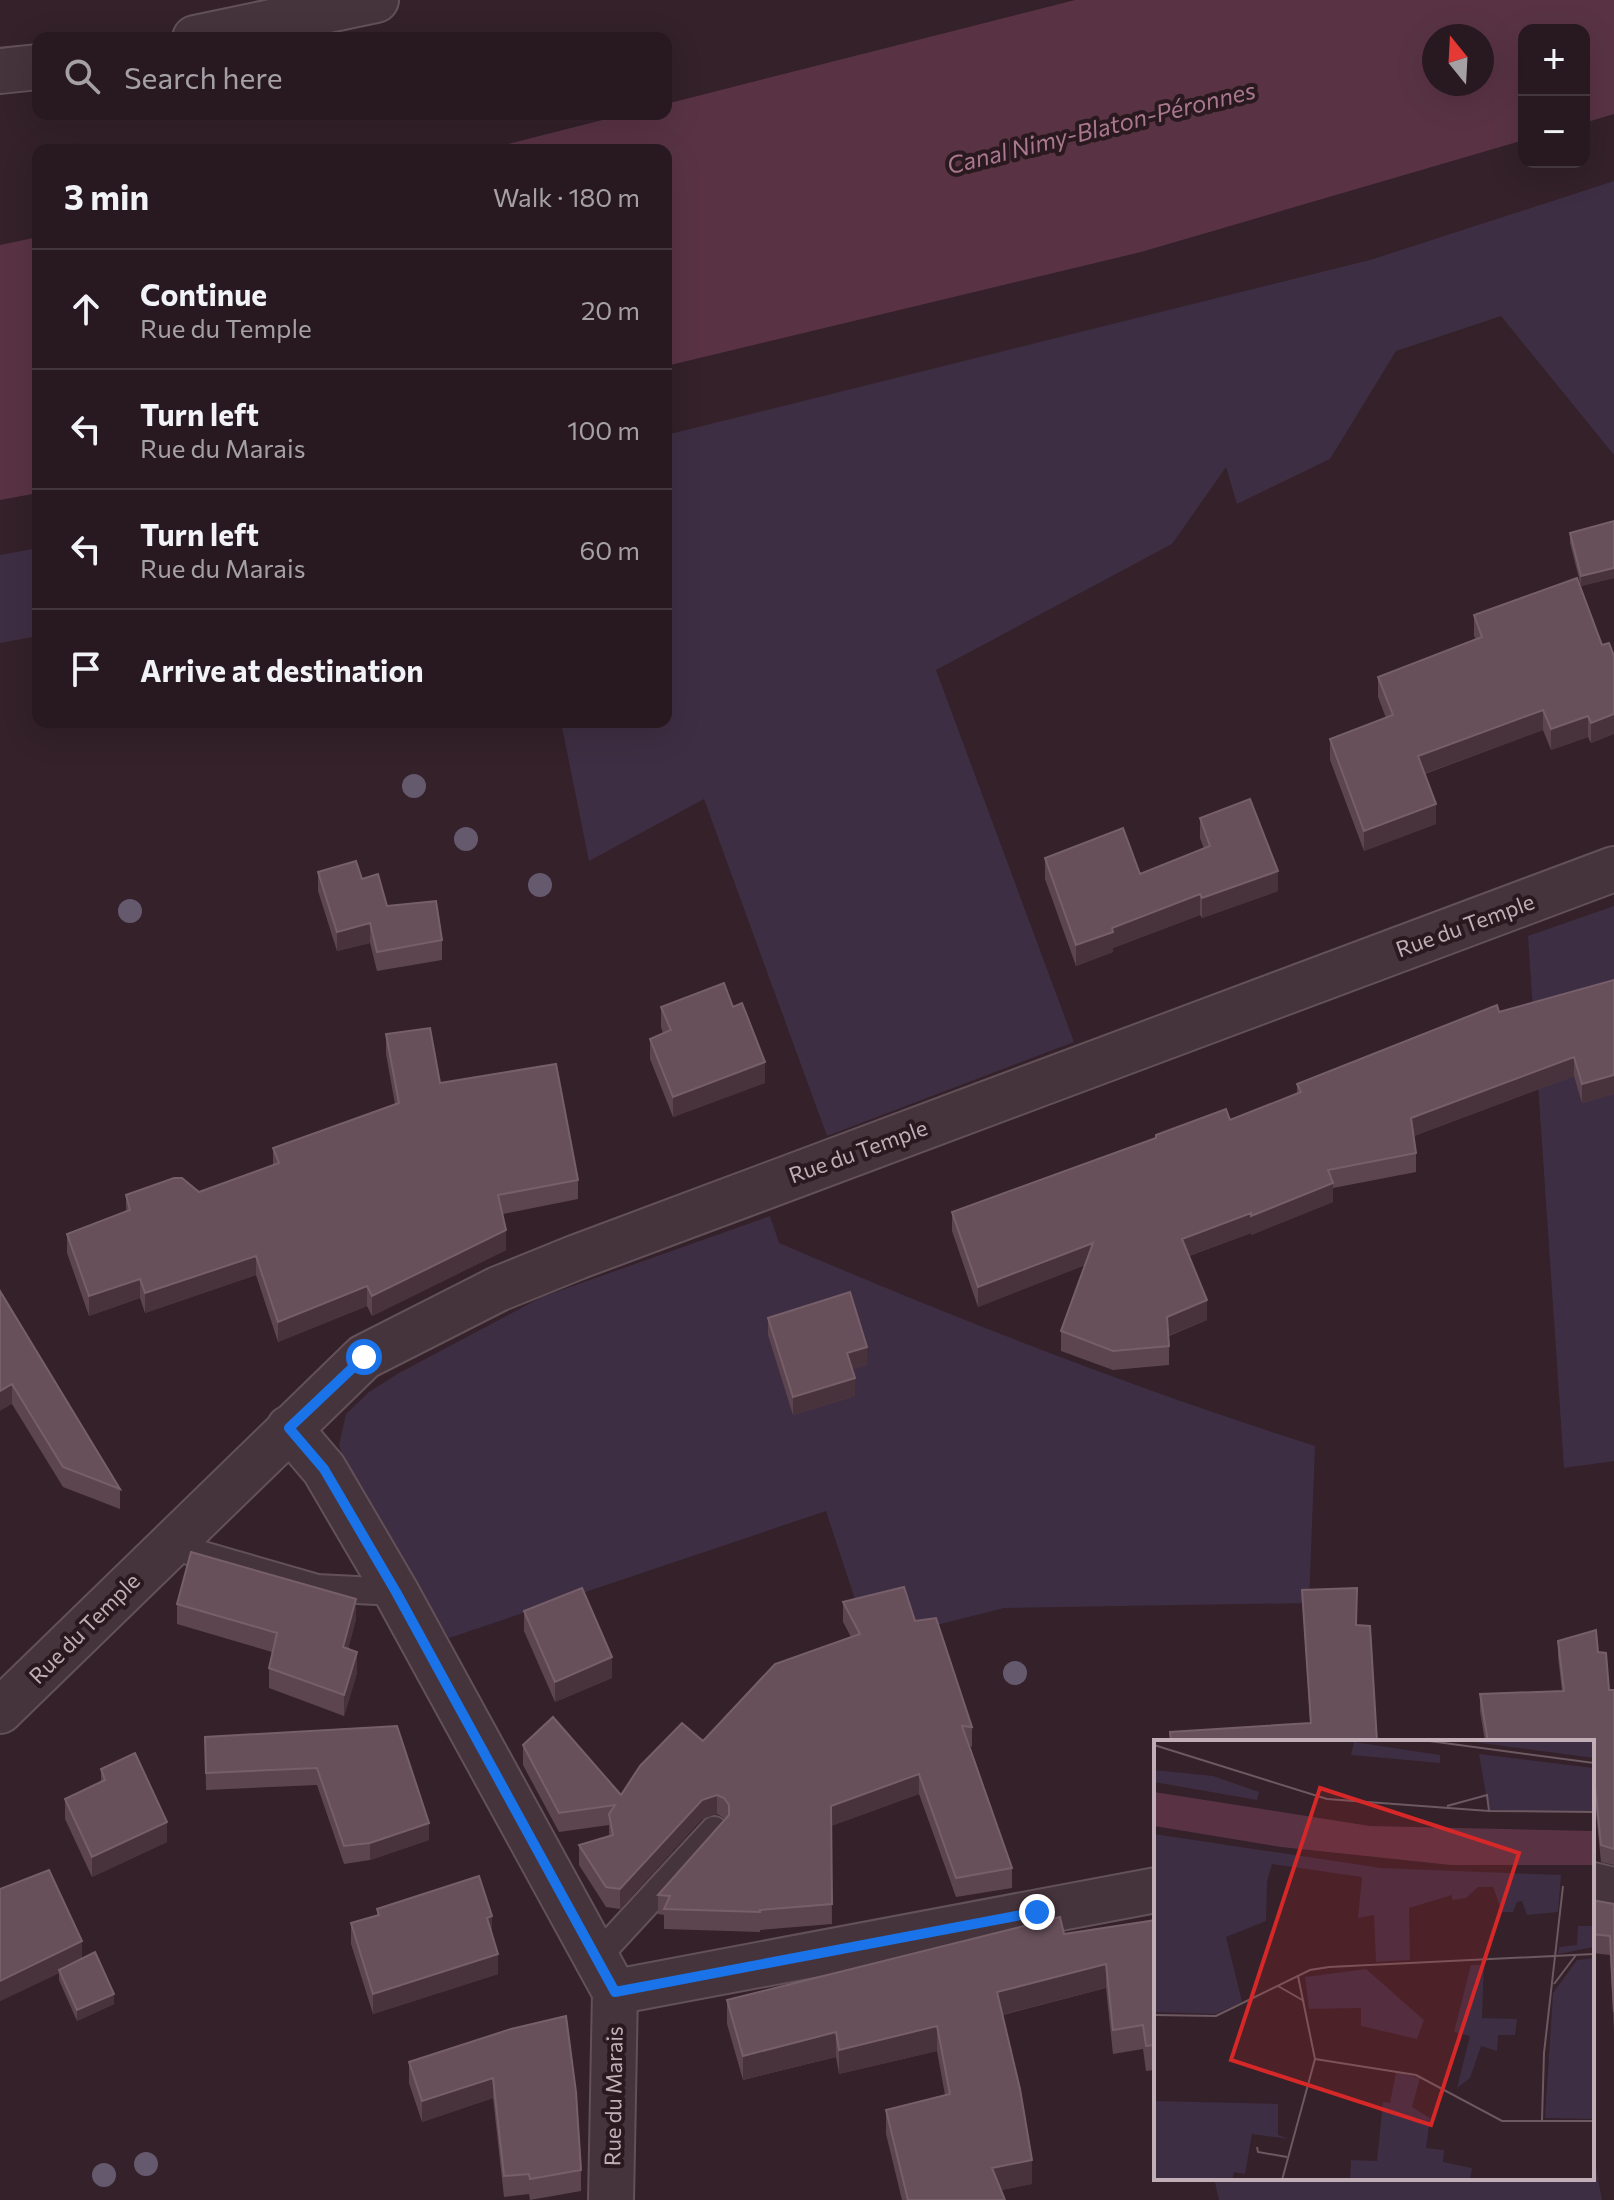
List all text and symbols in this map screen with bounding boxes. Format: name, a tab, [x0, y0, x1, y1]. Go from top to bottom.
north arrow	[1422, 24, 1494, 96]
map controls	[1518, 24, 1590, 168]
button: +	[1518, 24, 1590, 96]
search box	[32, 32, 672, 120]
icon: search	[60, 54, 104, 98]
text: Search here	[124, 58, 283, 95]
water label: Canal Nimy-Blaton-Péronnes	[944, 75, 1258, 179]
button: −	[1518, 96, 1590, 168]
text: 3 min	[64, 175, 149, 217]
text: Walk · 180 m	[493, 181, 640, 212]
text: Continue	[140, 275, 267, 312]
icon: ahead	[64, 287, 108, 331]
text: 20 m	[581, 294, 640, 325]
text: Rue du Temple	[140, 312, 312, 343]
text: Turn left	[140, 395, 259, 432]
icon: left	[64, 407, 108, 451]
text: 100 m	[567, 414, 640, 445]
text: Rue du Marais	[140, 432, 305, 463]
text: Turn left	[140, 515, 259, 552]
icon: left	[64, 527, 108, 571]
text: 60 m	[580, 534, 640, 565]
text: Rue du Marais	[140, 552, 305, 583]
icon: arrive	[64, 647, 108, 691]
text: Arrive at destination	[140, 651, 424, 688]
street label: Rue du Temple	[1392, 887, 1538, 963]
street label: Rue du Temple	[785, 1113, 931, 1189]
route start	[346, 1339, 382, 1375]
street label: Rue du Temple	[23, 1567, 145, 1689]
inset map	[1154, 1740, 1594, 2180]
route end	[1019, 1894, 1055, 1930]
street label: Rue du Marais	[598, 2026, 628, 2166]

